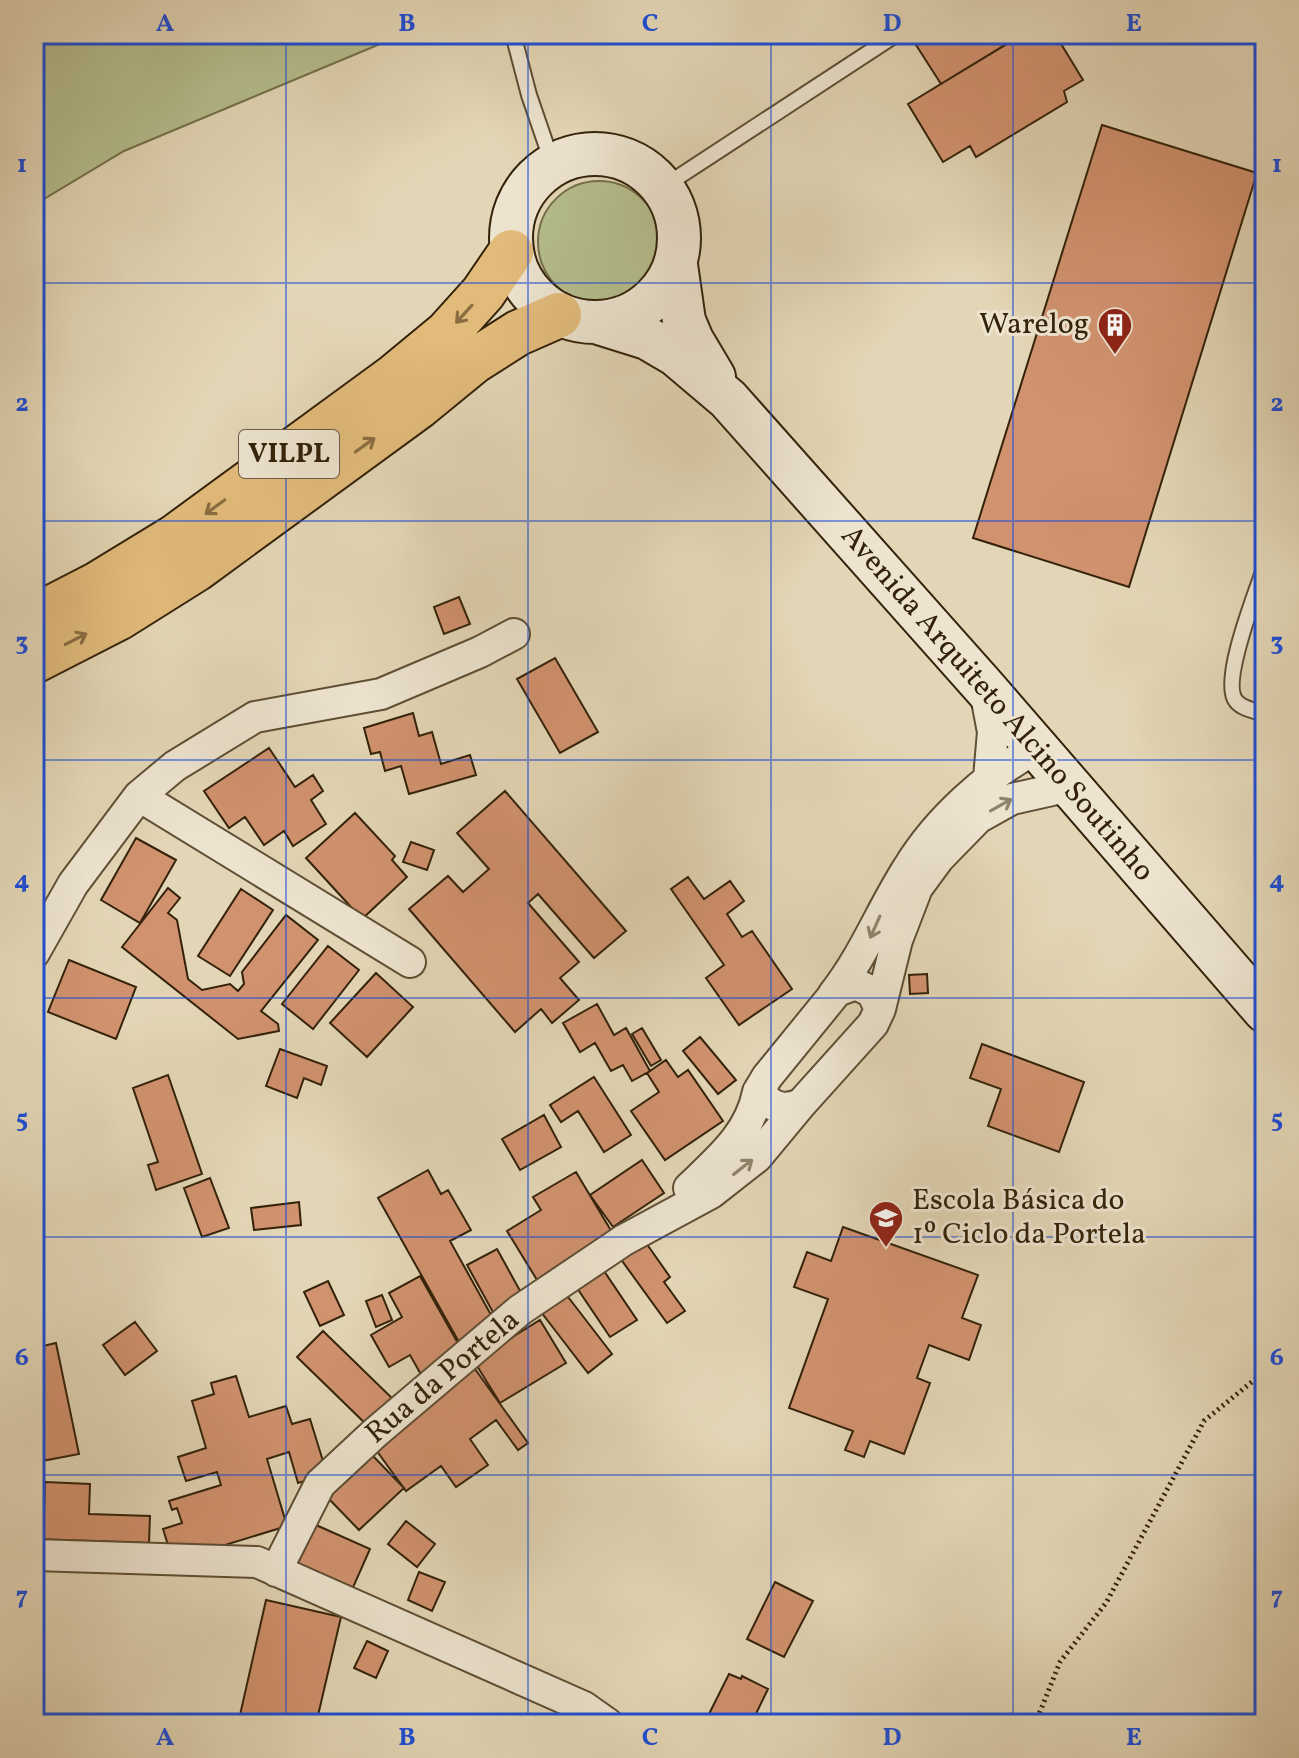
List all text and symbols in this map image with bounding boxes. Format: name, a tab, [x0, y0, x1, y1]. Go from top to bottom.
text: A	[156, 6, 175, 42]
text: B	[398, 6, 416, 42]
text: C	[642, 6, 658, 42]
text: D	[882, 6, 902, 42]
text: E	[1126, 6, 1142, 42]
text: 1	[17, 147, 27, 183]
text: 1	[1272, 147, 1282, 183]
one-way arrow	[456, 303, 474, 323]
place label: Warelog	[979, 304, 1089, 346]
building icon: Warelog	[1096, 306, 1134, 356]
text: 2	[15, 386, 29, 422]
text: 2	[1270, 386, 1284, 422]
road number: VILPL	[239, 430, 339, 478]
one-way arrow	[354, 437, 376, 454]
one-way arrow	[205, 499, 226, 516]
street label: Avenida Arquiteto Alcino Soutinho	[830, 517, 1164, 891]
text: 3	[15, 625, 29, 661]
text: 3	[1270, 625, 1284, 661]
one-way arrow	[63, 631, 87, 647]
one-way arrow	[988, 797, 1012, 812]
text: 4	[14, 863, 30, 899]
text: 4	[1269, 863, 1285, 899]
one-way arrow	[867, 915, 882, 939]
text: 5	[16, 1102, 28, 1138]
text: 5	[1271, 1102, 1283, 1138]
one-way arrow	[732, 1159, 753, 1176]
place label: Escola Básica do 1º Ciclo da Portela	[912, 1180, 1146, 1256]
school or university icon: Escola Básica do 1º Ciclo da Portela	[867, 1199, 905, 1249]
street label: Rua da Portela	[357, 1300, 529, 1454]
text: 6	[15, 1340, 29, 1376]
text: 6	[1270, 1340, 1284, 1376]
text: 7	[16, 1579, 28, 1615]
text: 7	[1271, 1579, 1283, 1615]
text: A	[156, 1720, 175, 1756]
text: B	[398, 1720, 416, 1756]
text: C	[642, 1720, 658, 1756]
text: D	[882, 1720, 902, 1756]
text: E	[1126, 1720, 1142, 1756]

